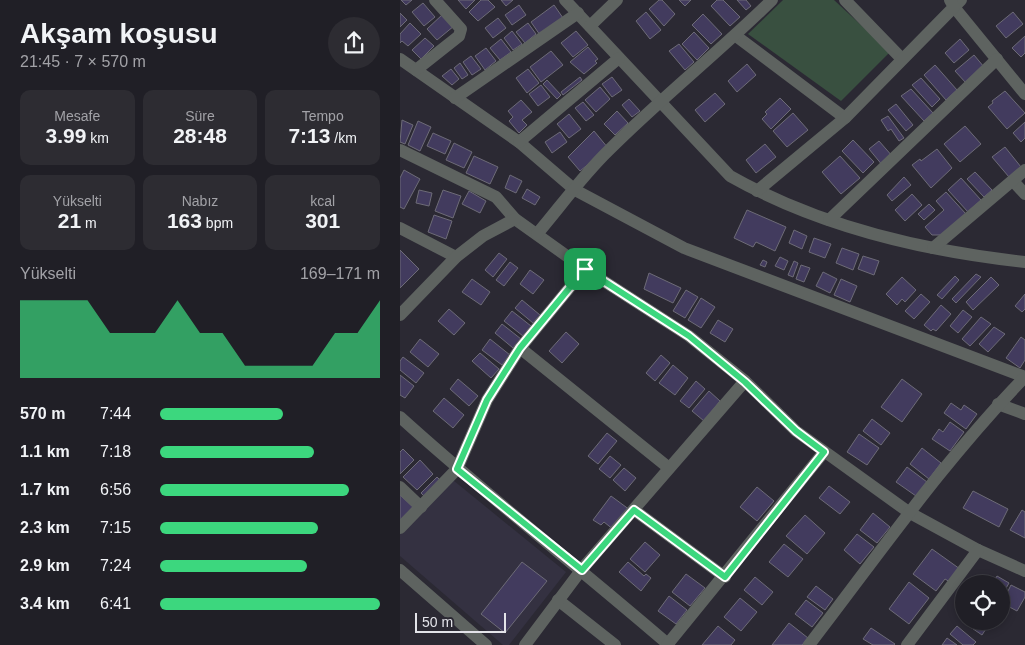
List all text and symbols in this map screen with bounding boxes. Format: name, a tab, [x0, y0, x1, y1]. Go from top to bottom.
button: share	[328, 17, 380, 69]
text: Akşam koşusu	[20, 18, 218, 49]
text: 21:45 · 7 × 570 m	[20, 53, 146, 70]
text: Mesafe	[54, 108, 100, 124]
text: Süre	[185, 108, 215, 124]
text: Tempo	[302, 108, 344, 124]
text: 3.99	[46, 124, 86, 147]
text: 28:48	[173, 124, 227, 147]
text: 7:13	[288, 124, 330, 147]
text: km	[86, 130, 109, 146]
text: /km	[330, 130, 357, 146]
text: Yükselti	[53, 193, 102, 209]
text: Nabız	[182, 193, 218, 209]
text: kcal	[310, 193, 335, 209]
text: 21	[58, 209, 81, 232]
text: 163	[167, 209, 202, 232]
text: 301	[305, 209, 340, 232]
text: m	[81, 215, 97, 231]
text: bpm	[202, 215, 233, 231]
pin	[564, 248, 606, 290]
icon: arrive	[571, 255, 599, 283]
text: Yükselti	[20, 265, 76, 282]
text: 169–171 m	[300, 265, 380, 282]
text: 570 m	[20, 405, 65, 422]
text: 7:44	[100, 405, 131, 422]
text: 1.1 km	[20, 443, 70, 460]
text: 7:18	[100, 443, 131, 460]
text: 1.7 km	[20, 481, 70, 498]
text: 6:56	[100, 481, 131, 498]
text: 2.3 km	[20, 519, 70, 536]
text: 7:15	[100, 519, 131, 536]
text: 2.9 km	[20, 557, 70, 574]
text: 7:24	[100, 557, 131, 574]
map controls	[955, 575, 1010, 630]
button: locate	[955, 575, 1010, 630]
text: 3.4 km	[20, 595, 70, 612]
text: 6:41	[100, 595, 131, 612]
scale bar	[415, 610, 506, 633]
text: 50 m	[422, 614, 453, 630]

